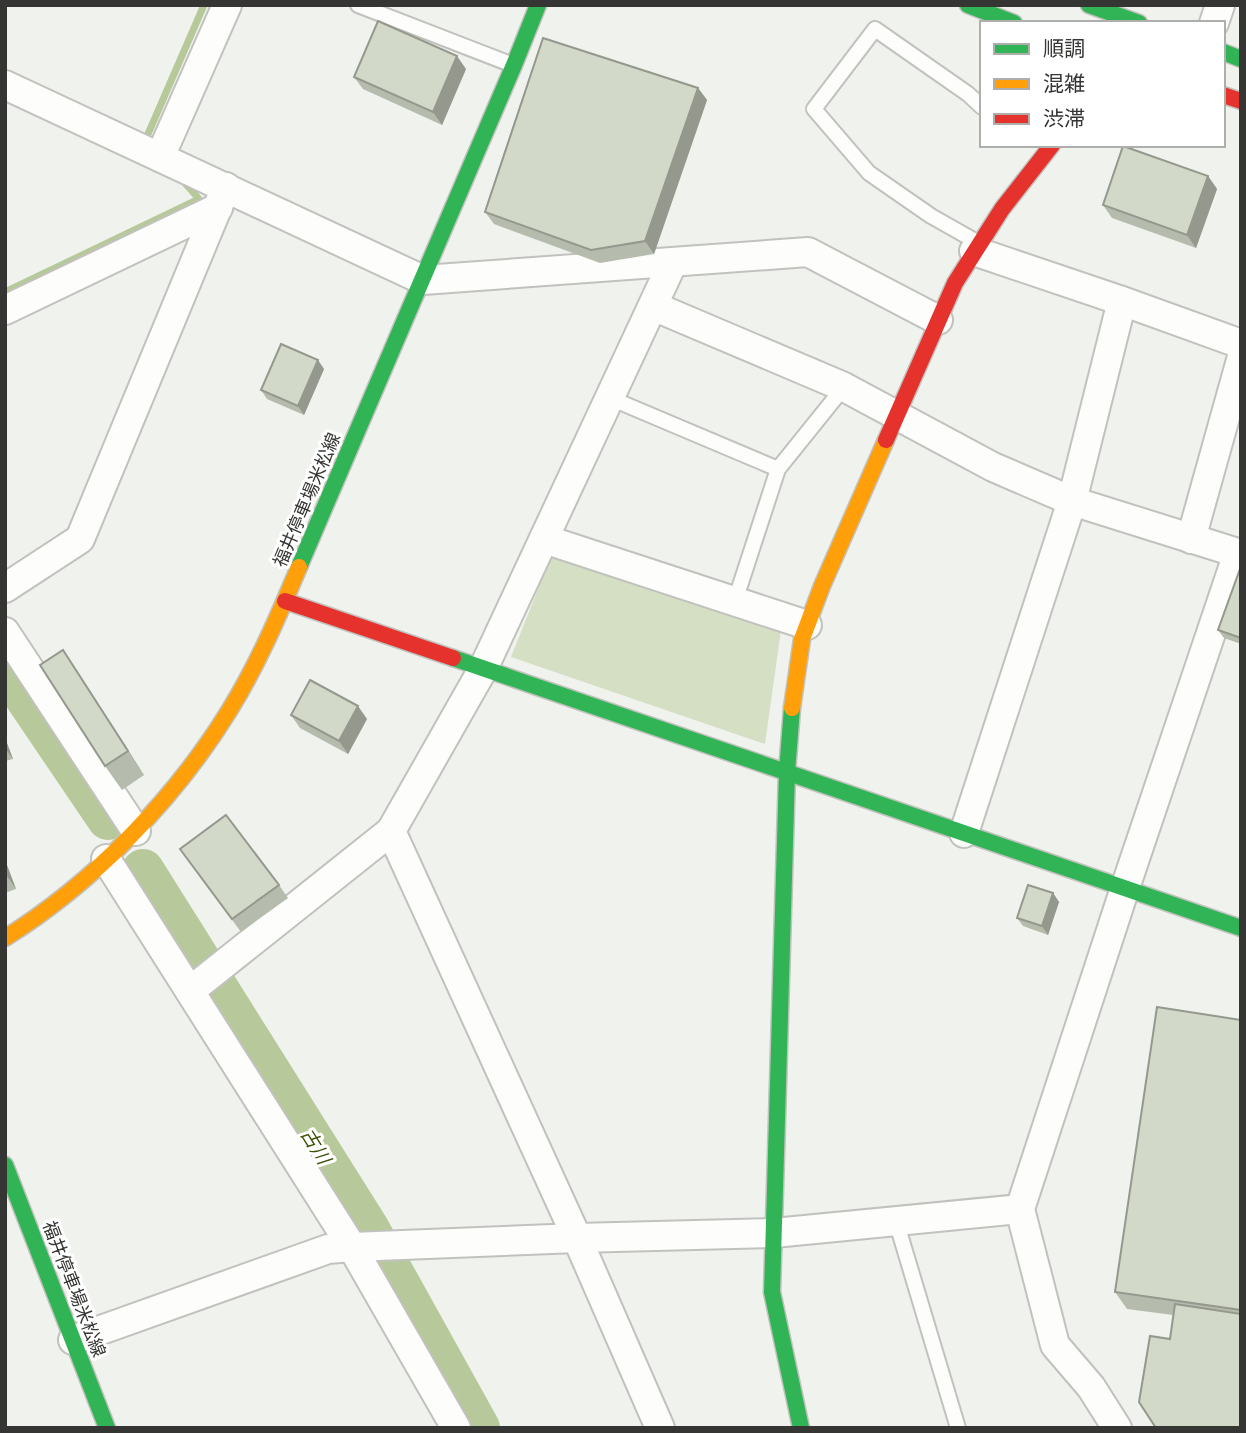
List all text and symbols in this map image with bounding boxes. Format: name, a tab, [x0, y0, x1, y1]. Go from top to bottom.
legend	[980, 21, 1225, 147]
text: 順調	[1043, 34, 1085, 62]
text: 混雑	[1043, 69, 1085, 97]
text: 渋滞	[1043, 104, 1085, 132]
street label: 福井停車場米松線	[267, 429, 345, 571]
water label: 古川	[295, 1123, 338, 1171]
street label: 福井停車場米松線	[38, 1217, 112, 1360]

